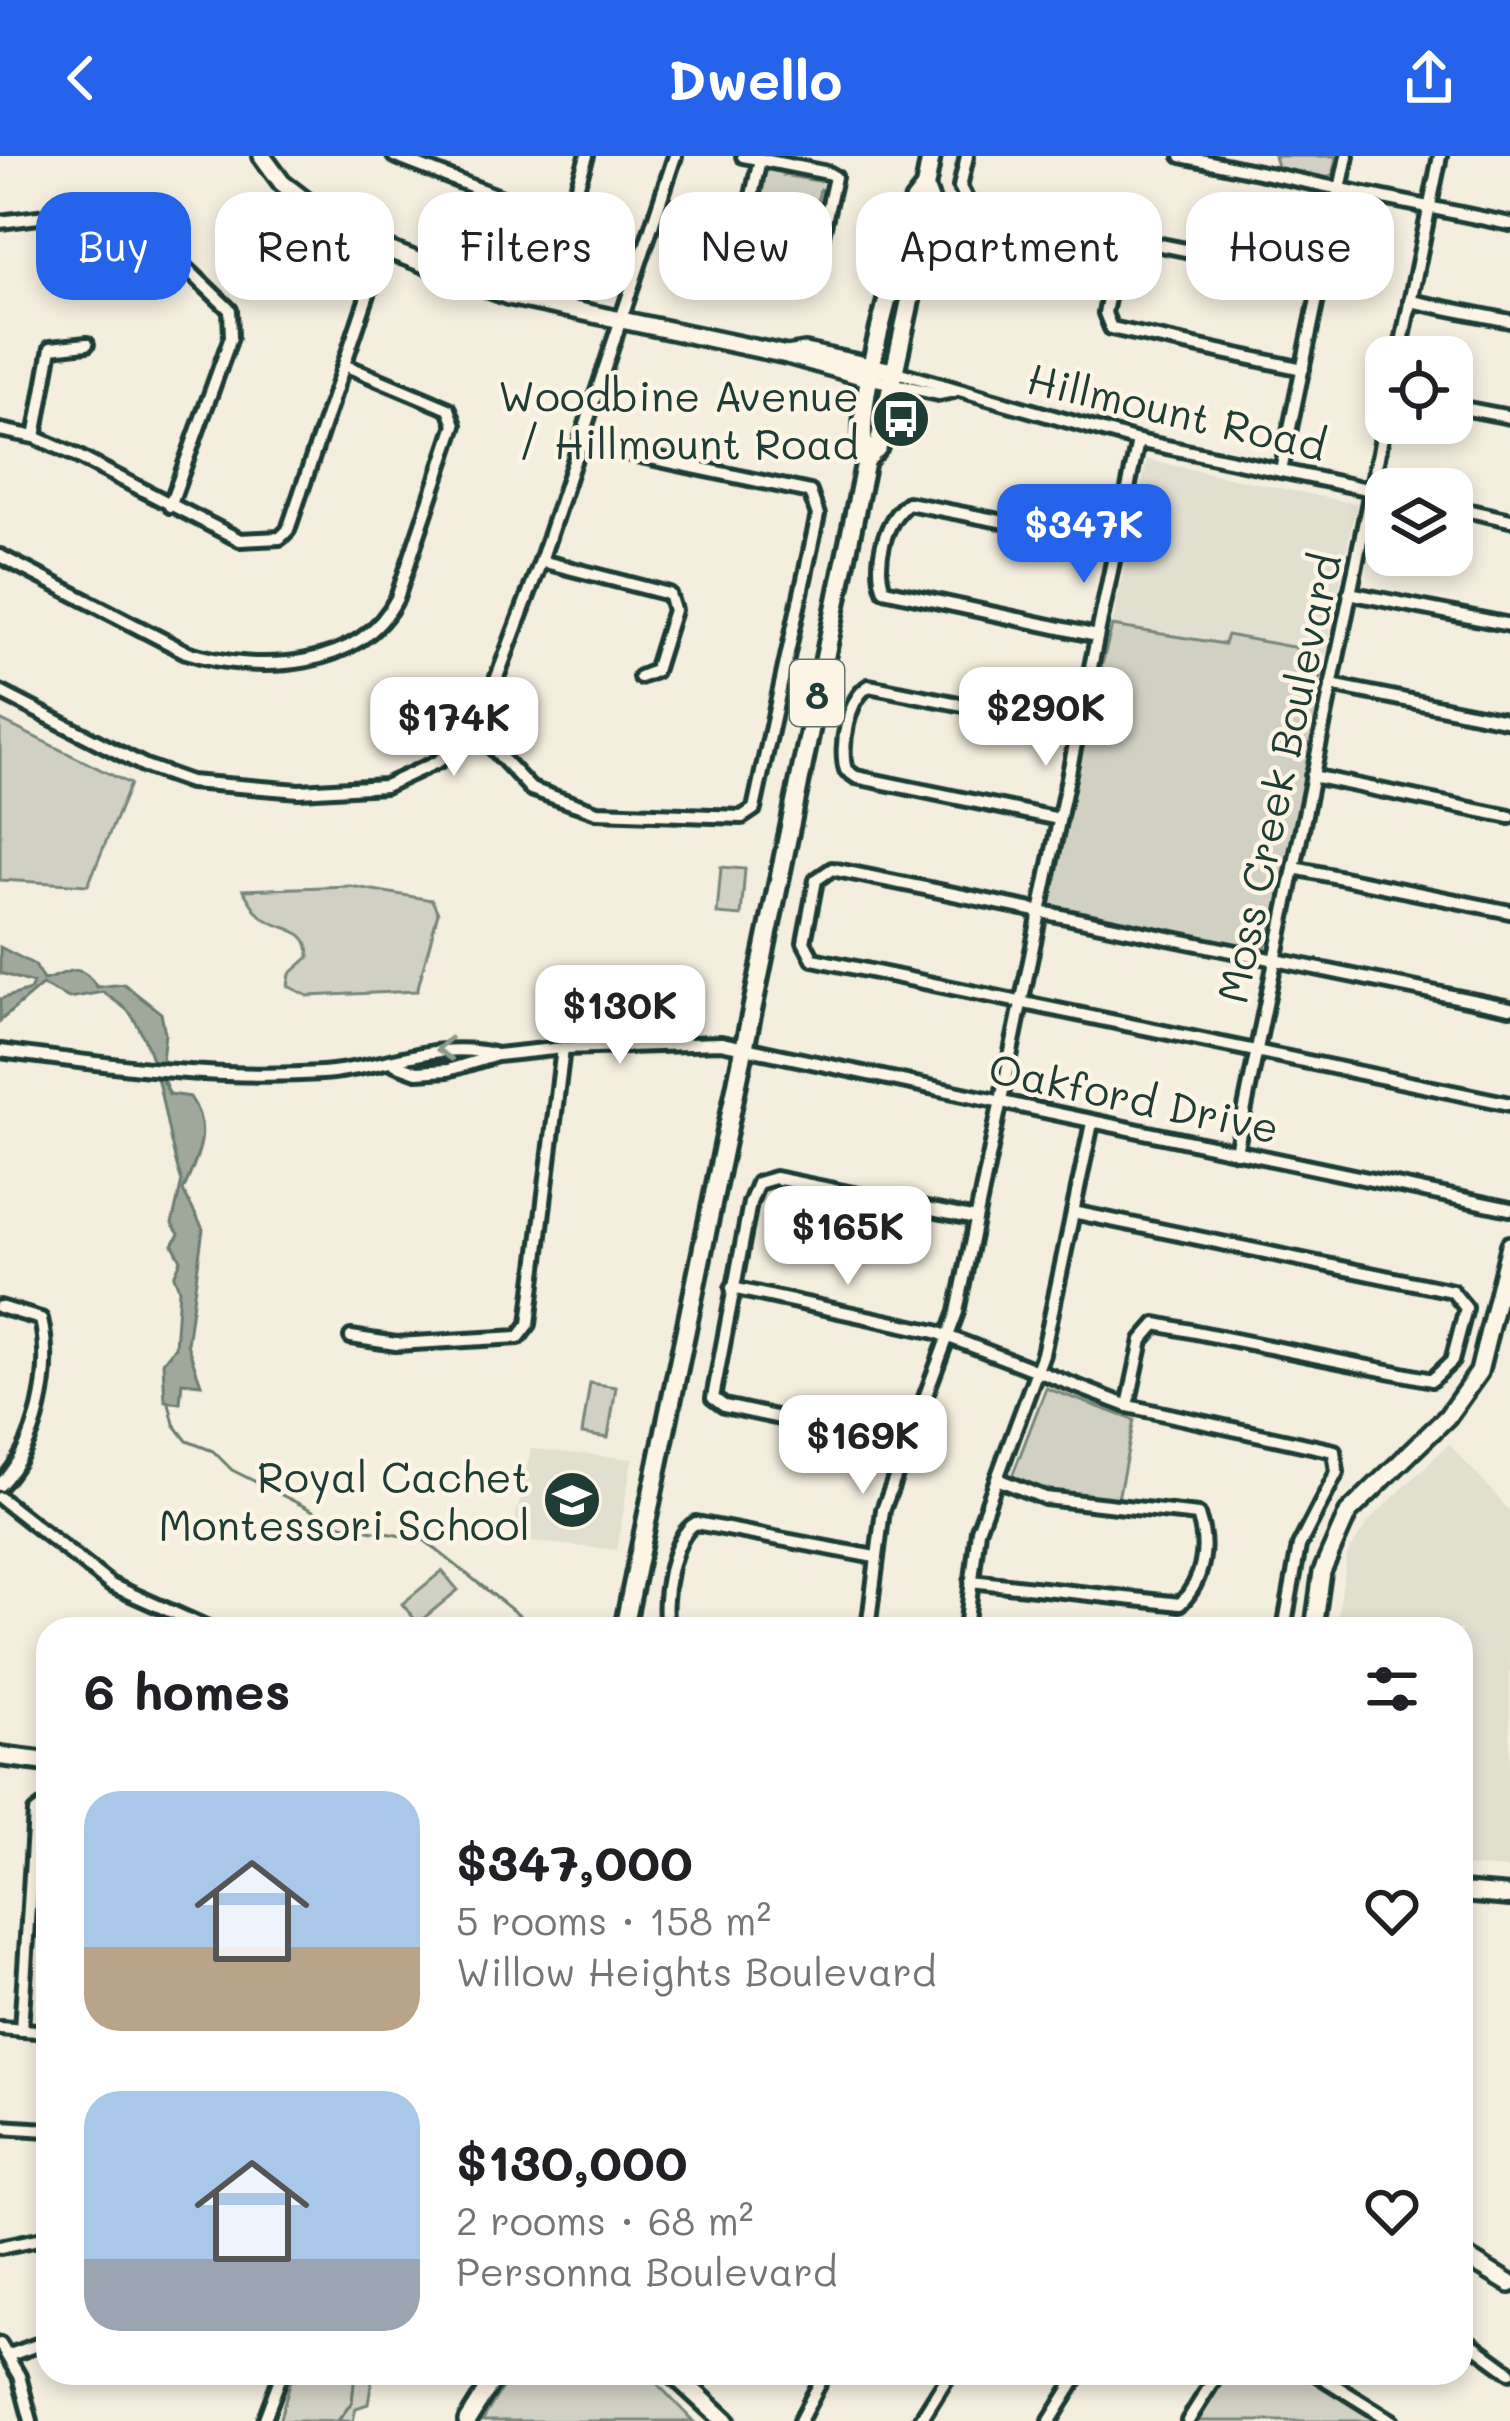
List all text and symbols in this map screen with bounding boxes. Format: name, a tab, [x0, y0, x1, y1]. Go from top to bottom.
text: Dwello	[668, 43, 842, 114]
icon: back	[48, 45, 114, 111]
icon: share	[1396, 45, 1462, 111]
chip: Buy	[36, 192, 191, 300]
chip: Rent	[215, 192, 394, 300]
chip: Filters	[418, 192, 635, 300]
chip: New	[659, 192, 832, 300]
chip: Apartment	[856, 192, 1162, 300]
chip: House	[1186, 192, 1394, 300]
map controls	[1365, 336, 1473, 576]
button: locate	[1365, 336, 1473, 444]
street label: Hillmount Road	[1022, 350, 1332, 472]
place label: Woodbine Avenue / Hillmount Road	[498, 368, 859, 471]
bus stop icon: Woodbine Avenue / Hillmount Road	[870, 388, 932, 450]
button: layers	[1365, 468, 1473, 576]
pin: $347K	[1000, 484, 1168, 586]
text: $347K	[1024, 497, 1144, 548]
street label: Moss Creek Boulevard	[1203, 548, 1353, 1008]
road number: 8	[790, 660, 844, 726]
pin: $290K	[962, 667, 1130, 769]
pin: $174K	[370, 677, 538, 779]
text: $290K	[986, 680, 1106, 731]
text: $174K	[397, 690, 511, 741]
pin: $130K	[536, 965, 704, 1067]
text: $130K	[562, 978, 678, 1029]
one-way arrow	[435, 1036, 454, 1062]
street label: Oakford Drive	[984, 1039, 1284, 1155]
pin: $165K	[764, 1186, 932, 1288]
text: $165K	[791, 1199, 905, 1250]
pin: $169K	[779, 1395, 947, 1497]
text: $169K	[806, 1408, 920, 1459]
place label: Royal Cachet Montessori School	[158, 1449, 530, 1552]
school or university icon: Royal Cachet Montessori School	[541, 1469, 603, 1531]
text: 6 homes	[84, 1656, 290, 1723]
icon: filters	[1359, 1656, 1425, 1722]
text: $347,000	[456, 1827, 693, 1894]
icon: home	[180, 1839, 324, 1983]
icon: heart	[1359, 1878, 1425, 1944]
text: 5 rooms · 158 m²	[456, 1894, 771, 1945]
text: Willow Heights Boulevard	[456, 1945, 937, 1996]
text: $130,000	[456, 2127, 688, 2194]
icon: home	[180, 2139, 324, 2283]
icon: heart	[1359, 2178, 1425, 2244]
text: 2 rooms · 68 m²	[456, 2194, 754, 2245]
text: Personna Boulevard	[456, 2245, 837, 2296]

